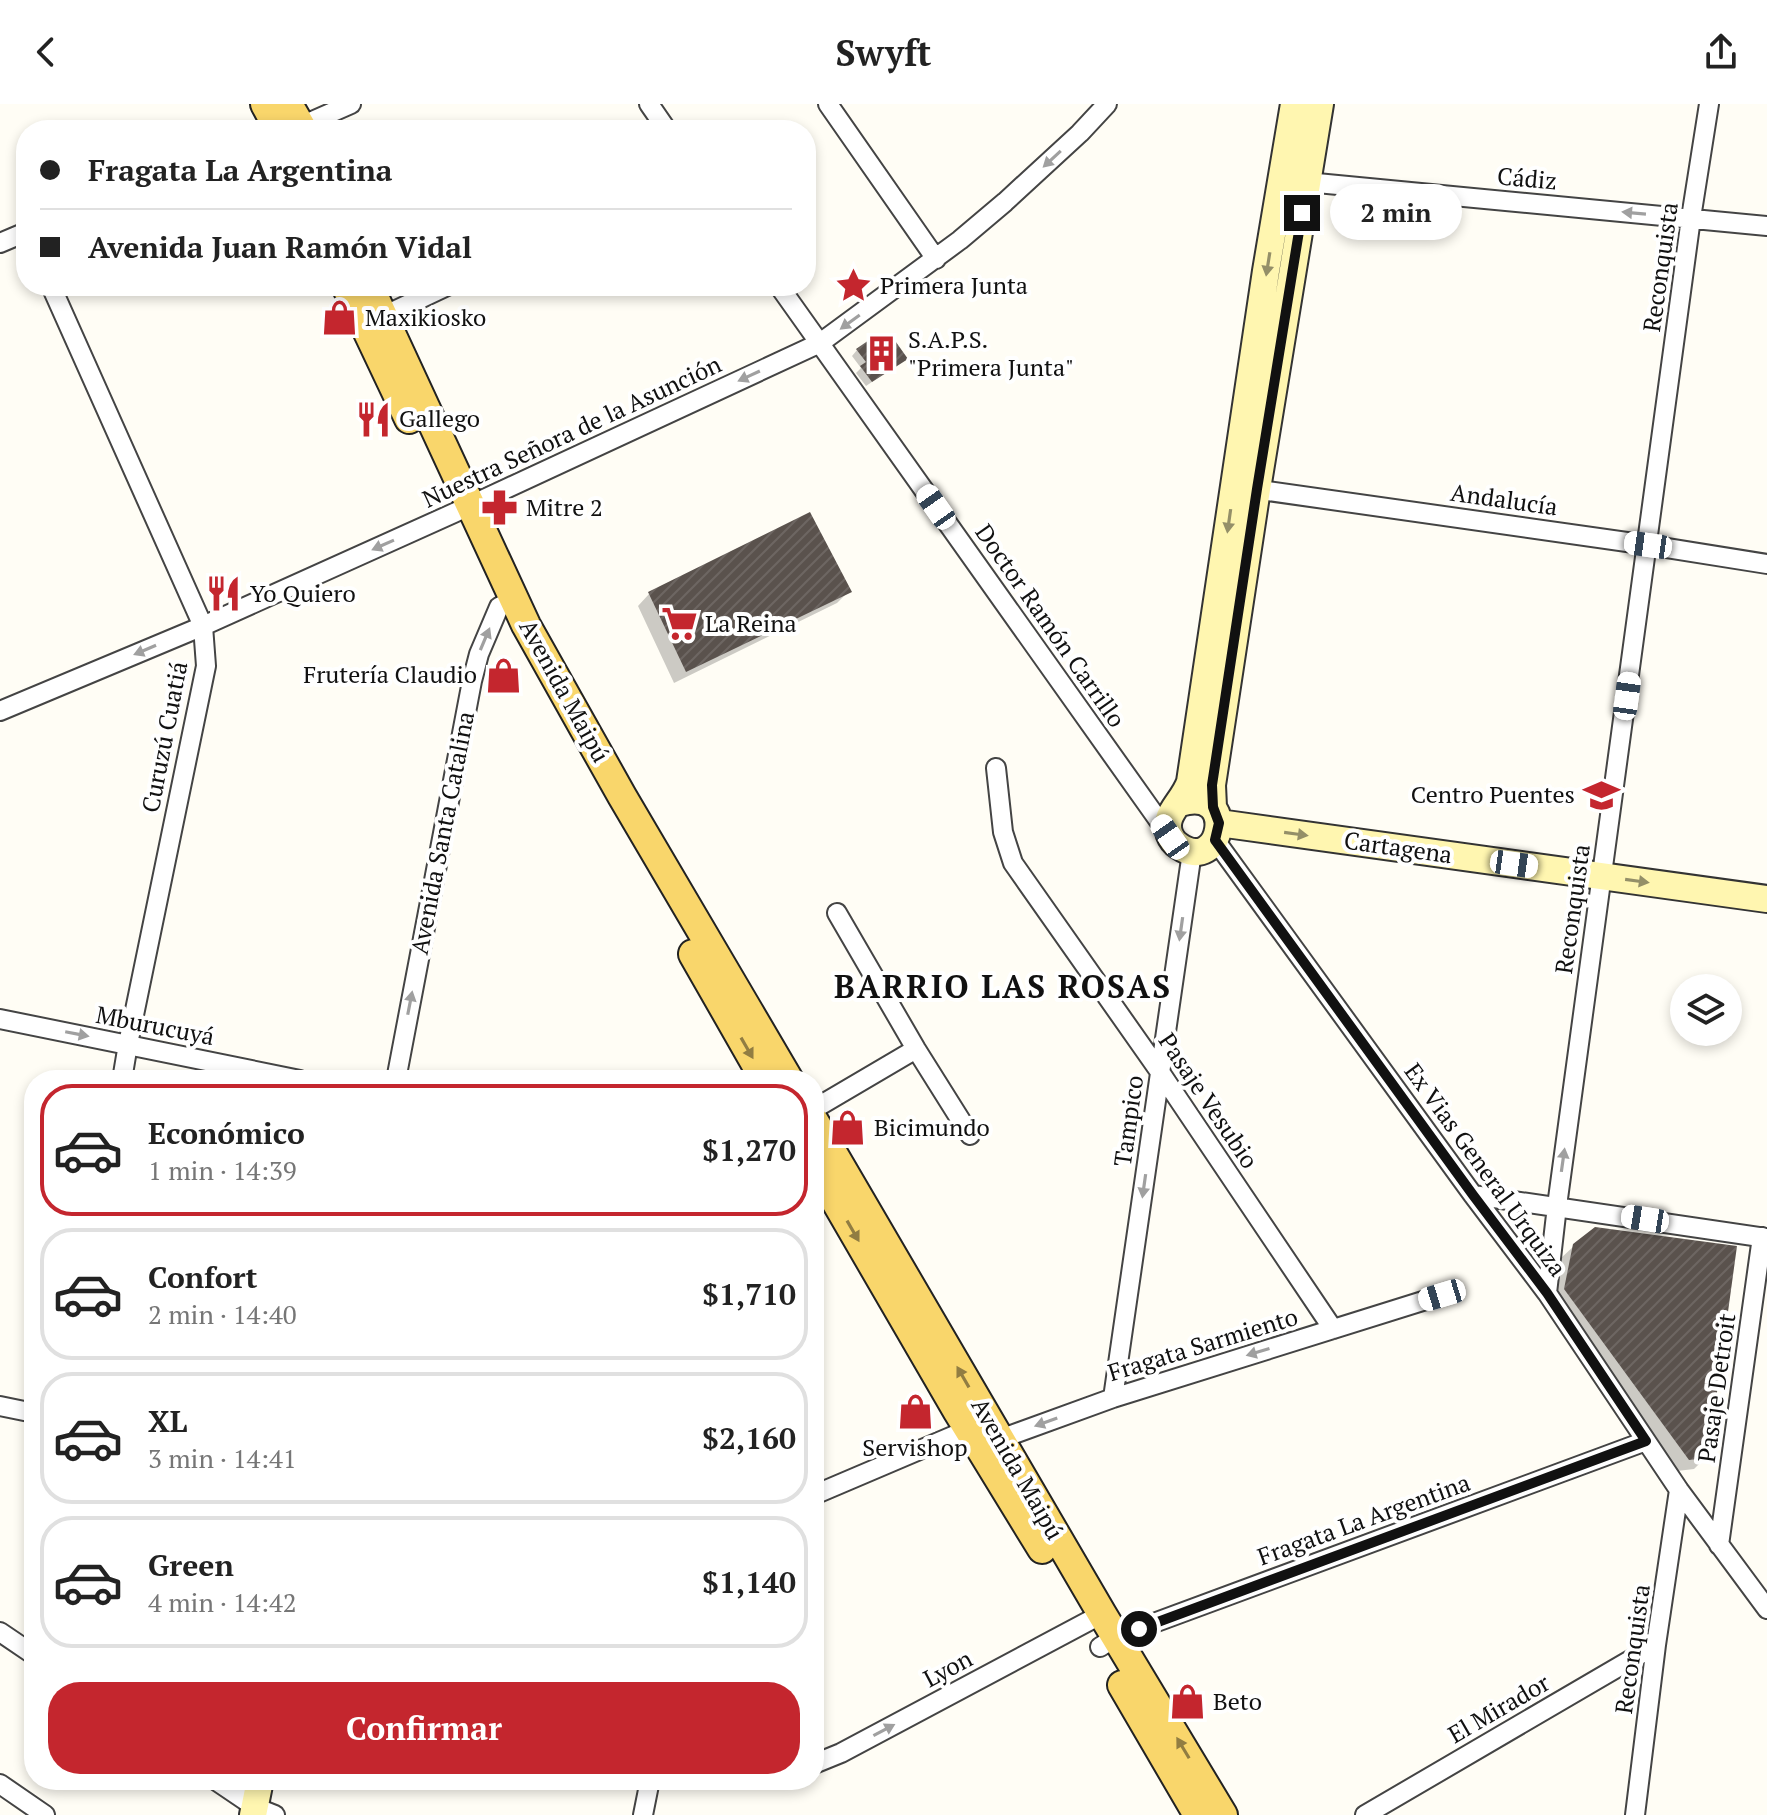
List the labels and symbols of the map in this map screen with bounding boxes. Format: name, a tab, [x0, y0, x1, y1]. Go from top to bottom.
one-way arrow	[1043, 149, 1062, 167]
street label: Cádiz	[1496, 159, 1558, 197]
callout: 2 min	[1330, 185, 1462, 241]
route end	[1284, 195, 1320, 231]
street label: Reconquista	[1635, 200, 1685, 334]
one-way arrow	[1621, 206, 1646, 219]
one-way arrow	[1261, 252, 1273, 277]
place icon: Primera Junta	[835, 267, 873, 305]
place label: Primera Junta	[880, 269, 1028, 301]
shop icon: Maxikiosko	[320, 299, 358, 337]
place label: Maxikiosko	[365, 301, 486, 333]
one-way arrow	[839, 314, 860, 329]
place label: S.A.P.S. "Primera Junta"	[908, 323, 1074, 383]
building icon: S.A.P.S. "Primera Junta"	[863, 335, 901, 373]
street label: Nuestra Señora de la Asunción	[417, 348, 726, 515]
one-way arrow	[738, 369, 761, 383]
restaurant icon: Gallego	[354, 400, 392, 438]
place label: Gallego	[399, 402, 480, 434]
street label: Andalucía	[1449, 476, 1560, 522]
car	[912, 480, 960, 534]
pharmacy icon: Mitre 2	[481, 489, 519, 527]
place label: Mitre 2	[526, 491, 603, 523]
one-way arrow	[1222, 509, 1235, 534]
street label: Doctor Ramón Carrillo	[969, 518, 1133, 733]
car	[1623, 530, 1673, 560]
one-way arrow	[371, 539, 395, 552]
restaurant icon: Yo Quiero	[205, 575, 243, 613]
place label: Yo Quiero	[250, 577, 356, 609]
supermarket icon: La Reina	[660, 605, 698, 643]
place label: La Reina	[705, 607, 797, 639]
street label: Avenida Maipú	[512, 613, 617, 768]
one-way arrow	[479, 628, 492, 651]
one-way arrow	[133, 644, 157, 657]
shop icon: Frutería Claudio	[484, 656, 522, 694]
place label: Frutería Claudio	[303, 658, 477, 690]
street label: Curuzú Cuatiá	[134, 659, 194, 815]
car	[1612, 671, 1642, 721]
street label: Avenida Santa Catalina	[403, 709, 481, 957]
school or university icon: Centro Puentes	[1582, 776, 1620, 814]
place label: Centro Puentes	[1411, 778, 1575, 810]
car	[1146, 810, 1194, 864]
street label: Cartagena	[1342, 824, 1454, 870]
one-way arrow	[1284, 828, 1309, 841]
street label: Reconquista	[1547, 842, 1597, 976]
car	[1489, 849, 1539, 879]
one-way arrow	[1625, 875, 1650, 888]
one-way arrow	[1174, 917, 1187, 942]
district label: BARRIO LAS ROSAS	[834, 965, 1172, 1007]
one-way arrow	[405, 991, 417, 1016]
street label: Mburucuyá	[93, 998, 217, 1052]
street label: Pasaje Vesubio	[1152, 1026, 1266, 1175]
one-way arrow	[64, 1029, 89, 1041]
one-way arrow	[740, 1037, 754, 1059]
street label: Ex Vias General Urquiza	[1398, 1056, 1574, 1282]
street label: Tampico	[1106, 1073, 1150, 1169]
shop icon: Bicimundo	[829, 1109, 867, 1147]
place label: Bicimundo	[874, 1111, 990, 1143]
one-way arrow	[1557, 1147, 1570, 1172]
one-way arrow	[1137, 1174, 1150, 1199]
car	[1619, 1203, 1671, 1235]
one-way arrow	[846, 1220, 860, 1242]
car	[1416, 1277, 1468, 1313]
street label: Fragata Sarmiento	[1104, 1300, 1301, 1388]
street label: Pasaje Detroit	[1690, 1311, 1742, 1465]
one-way arrow	[1246, 1346, 1270, 1359]
one-way arrow	[957, 1366, 971, 1388]
shop icon: Servishop	[896, 1392, 934, 1430]
street label: Avenida Maipú	[964, 1392, 1072, 1545]
one-way arrow	[1034, 1416, 1058, 1429]
place label: Servishop	[862, 1431, 968, 1463]
street label: Fragata La Argentina	[1253, 1466, 1474, 1572]
street label: Reconquista	[1607, 1582, 1657, 1716]
route start	[1121, 1611, 1157, 1647]
street label: Lyon	[917, 1642, 978, 1694]
street label: El Mirador	[1442, 1666, 1556, 1750]
shop icon: Beto	[1168, 1683, 1206, 1721]
place label: Beto	[1213, 1685, 1262, 1717]
one-way arrow	[873, 1724, 896, 1737]
one-way arrow	[1176, 1737, 1190, 1759]

